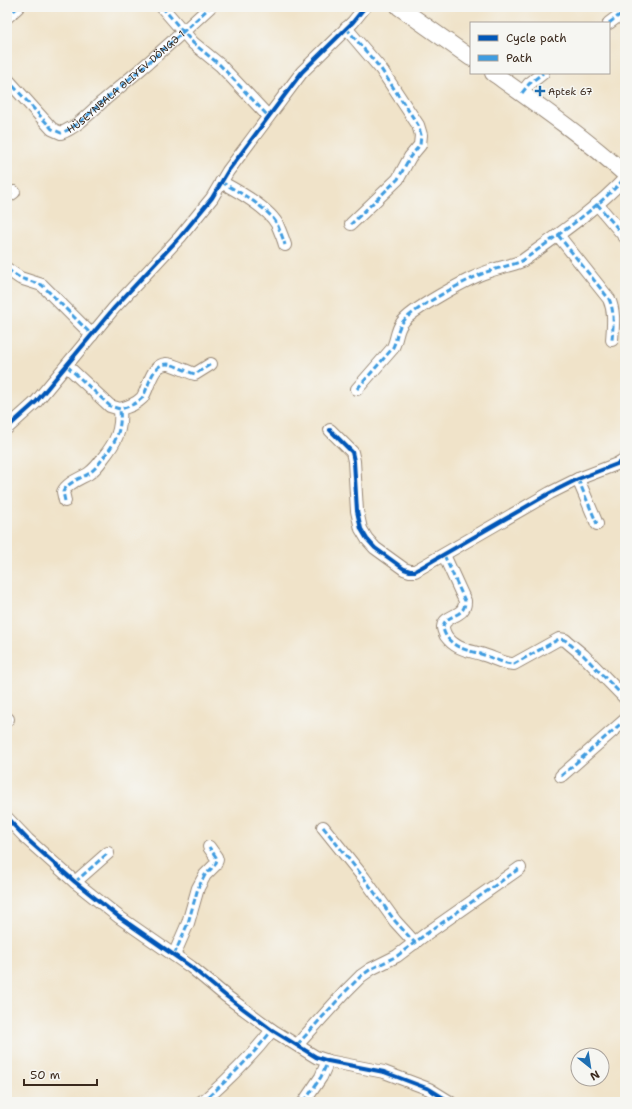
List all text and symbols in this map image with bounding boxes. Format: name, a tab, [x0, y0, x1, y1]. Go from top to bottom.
legend	[470, 22, 610, 74]
street label: HÜSEYNBALA ƏLIYEV DÖNGƏ 1	[64, 28, 188, 136]
text: Cycle path	[506, 30, 567, 46]
text: Path	[506, 50, 532, 66]
place label: Aptek 67	[548, 85, 593, 98]
marker: Aptek 67	[535, 86, 545, 96]
north arrow	[570, 1047, 610, 1087]
scale bar	[24, 1061, 97, 1087]
text: 50 m	[30, 1067, 60, 1083]
text: N	[587, 1067, 602, 1084]

